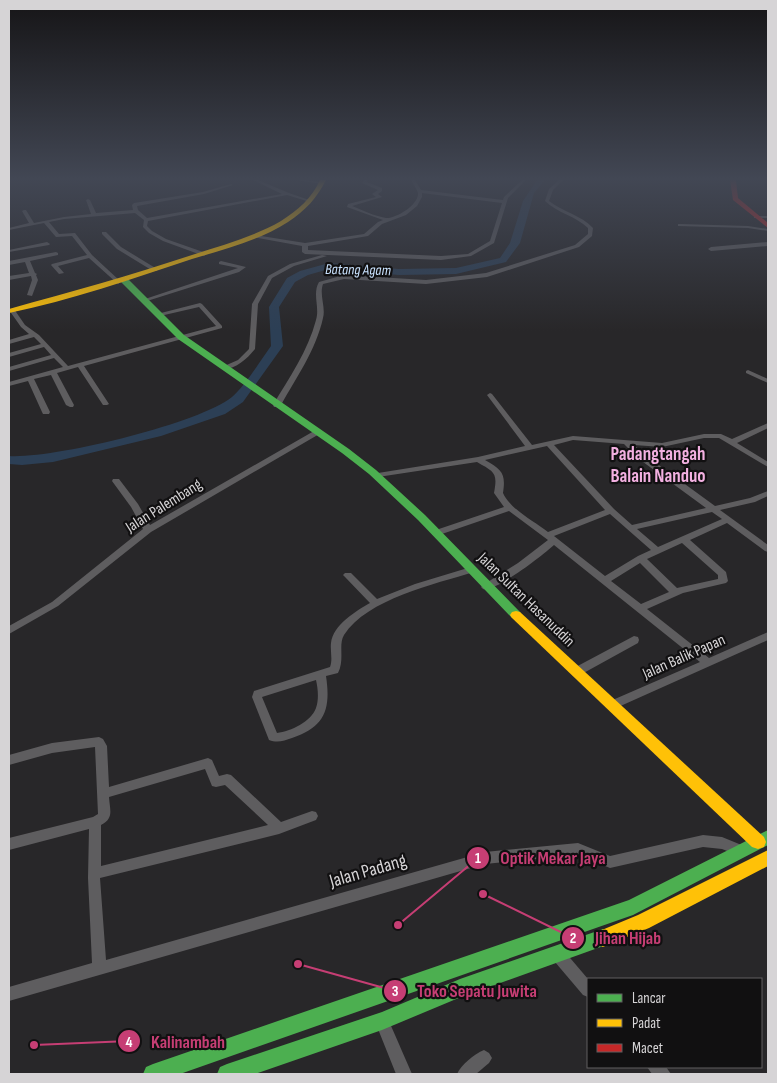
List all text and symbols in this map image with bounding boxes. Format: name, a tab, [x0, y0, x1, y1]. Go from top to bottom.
water label: Batang Agam	[325, 260, 392, 280]
district label: Padangtangah Balain Nanduo	[610, 443, 706, 488]
street label: Jalan Palembang	[121, 475, 206, 537]
street label: Jalan Sultan Hasanuddin	[473, 548, 579, 651]
street label: Jalan Balik Papan	[639, 630, 728, 684]
callout: Optik Mekar Jaya	[465, 842, 616, 875]
text: Optik Mekar Jaya	[500, 848, 606, 869]
street label: Jalan Padang	[326, 849, 410, 893]
text: 1	[475, 849, 481, 868]
callout: Jihan Hijab	[560, 922, 671, 955]
text: Jihan Hijab	[594, 928, 661, 949]
text: 2	[570, 929, 576, 948]
callout: Toko Sepatu Juwita	[383, 974, 547, 1007]
legend	[587, 978, 762, 1068]
text: Toko Sepatu Juwita	[417, 981, 537, 1002]
text: 3	[392, 982, 399, 1001]
text: Lancar	[632, 989, 666, 1008]
text: Padat	[632, 1014, 661, 1033]
callout: Kalinambah	[116, 1025, 235, 1058]
text: Kalinambah	[151, 1032, 225, 1053]
text: 4	[126, 1033, 133, 1052]
text: Macet	[632, 1039, 664, 1058]

